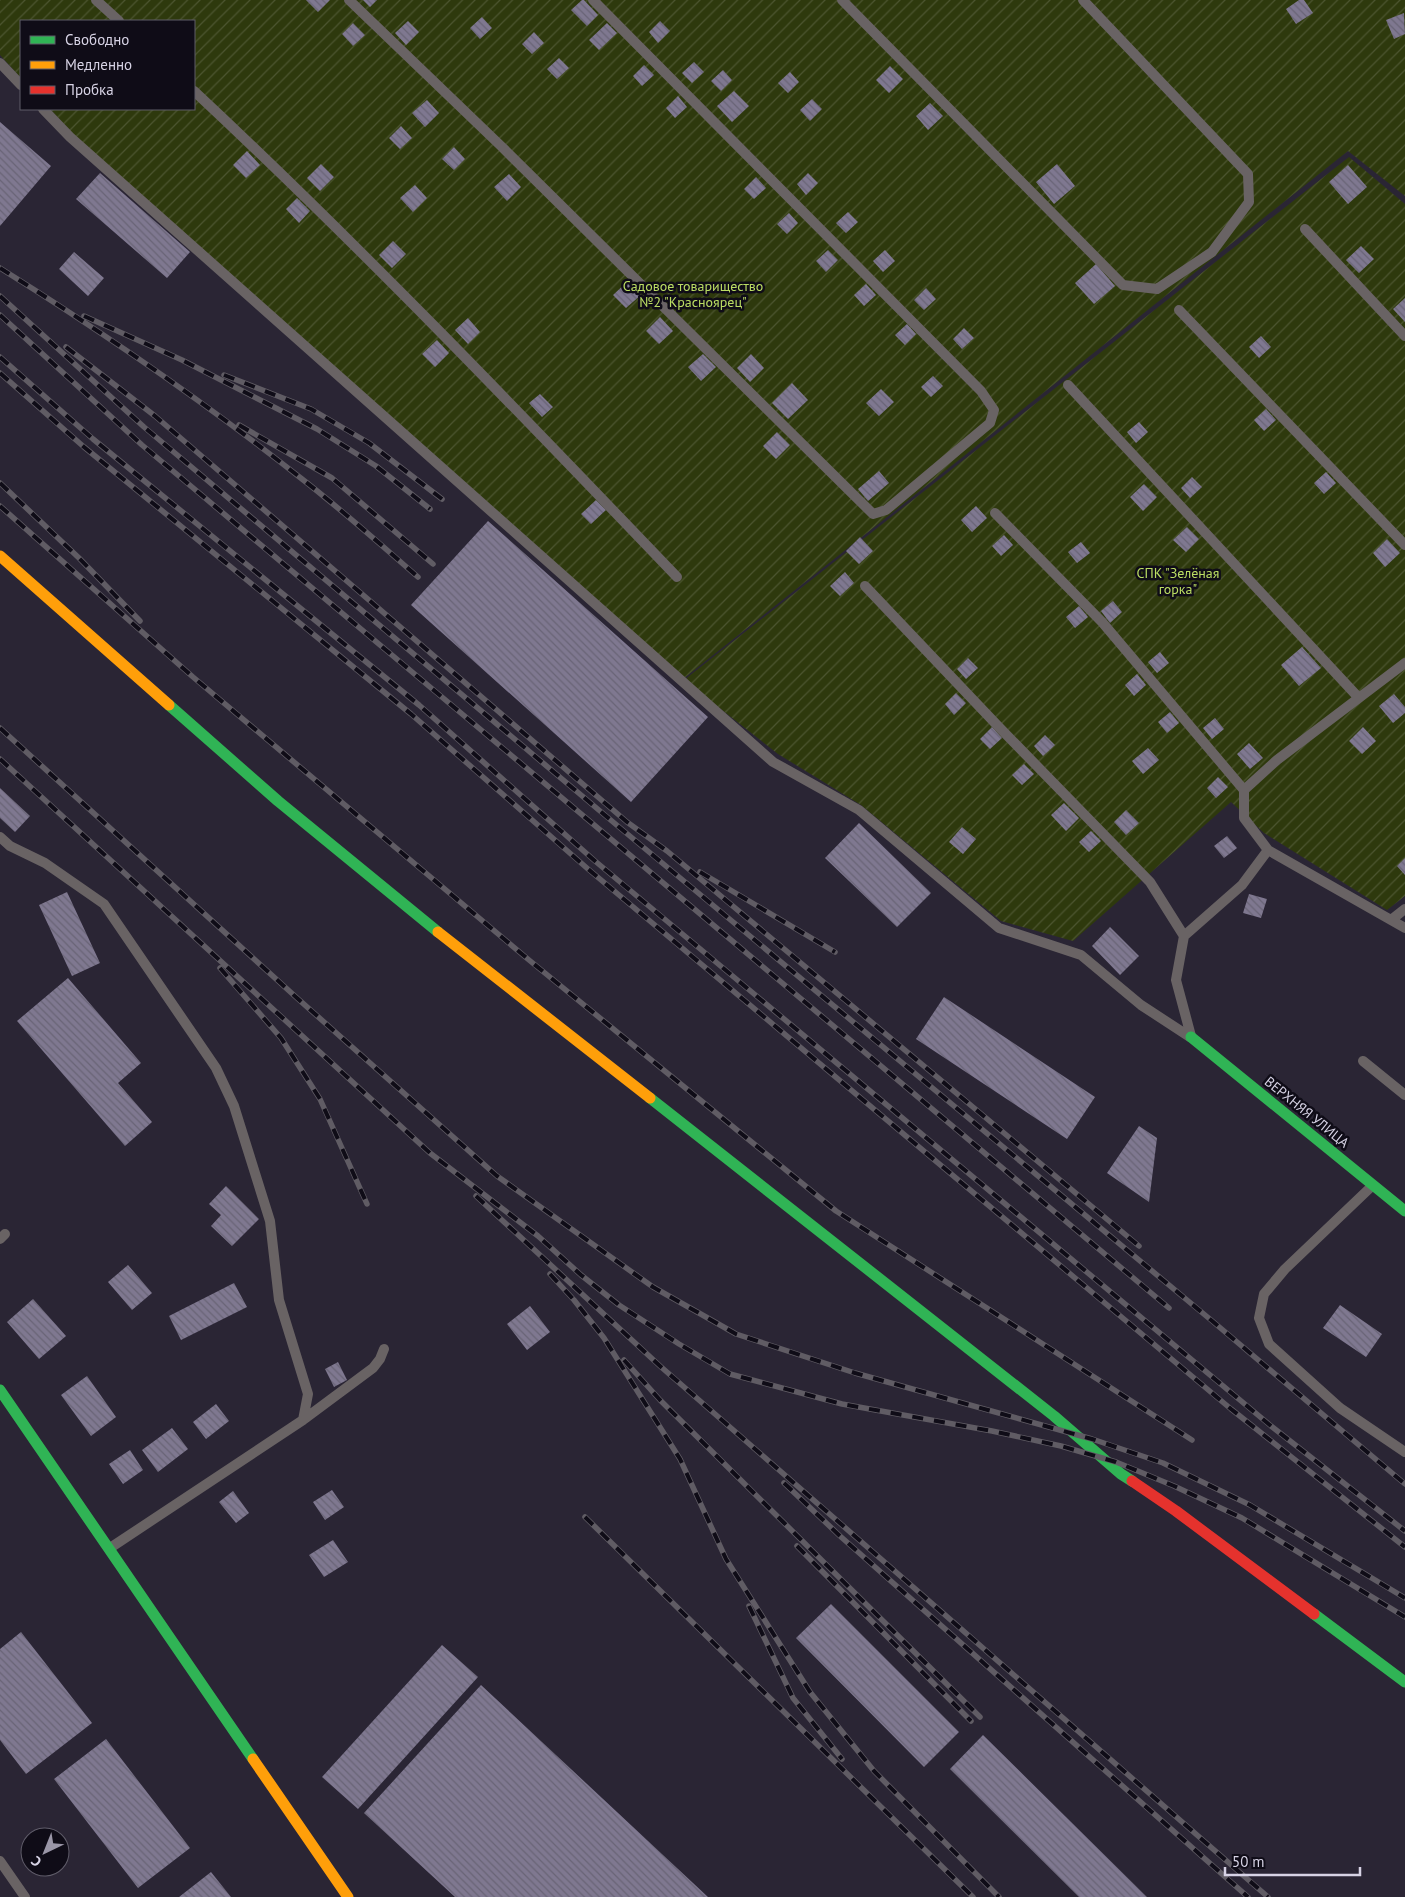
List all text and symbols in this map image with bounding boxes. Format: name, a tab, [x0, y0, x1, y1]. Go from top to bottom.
legend	[20, 20, 195, 110]
text: Свободно	[65, 30, 129, 49]
text: Медленно	[65, 55, 132, 74]
text: Пробка	[65, 80, 114, 99]
park label: Садовое товарищество №2 "Красноярец"	[623, 277, 763, 311]
park label: СПК "Зелёная горка"	[1137, 564, 1219, 598]
street label: ВЕРХНЯЯ УЛИЦА	[1261, 1072, 1354, 1152]
north arrow	[20, 1827, 70, 1877]
scale bar	[1225, 1844, 1360, 1876]
text: С	[27, 1852, 45, 1871]
text: 50 m	[1232, 1852, 1265, 1871]

